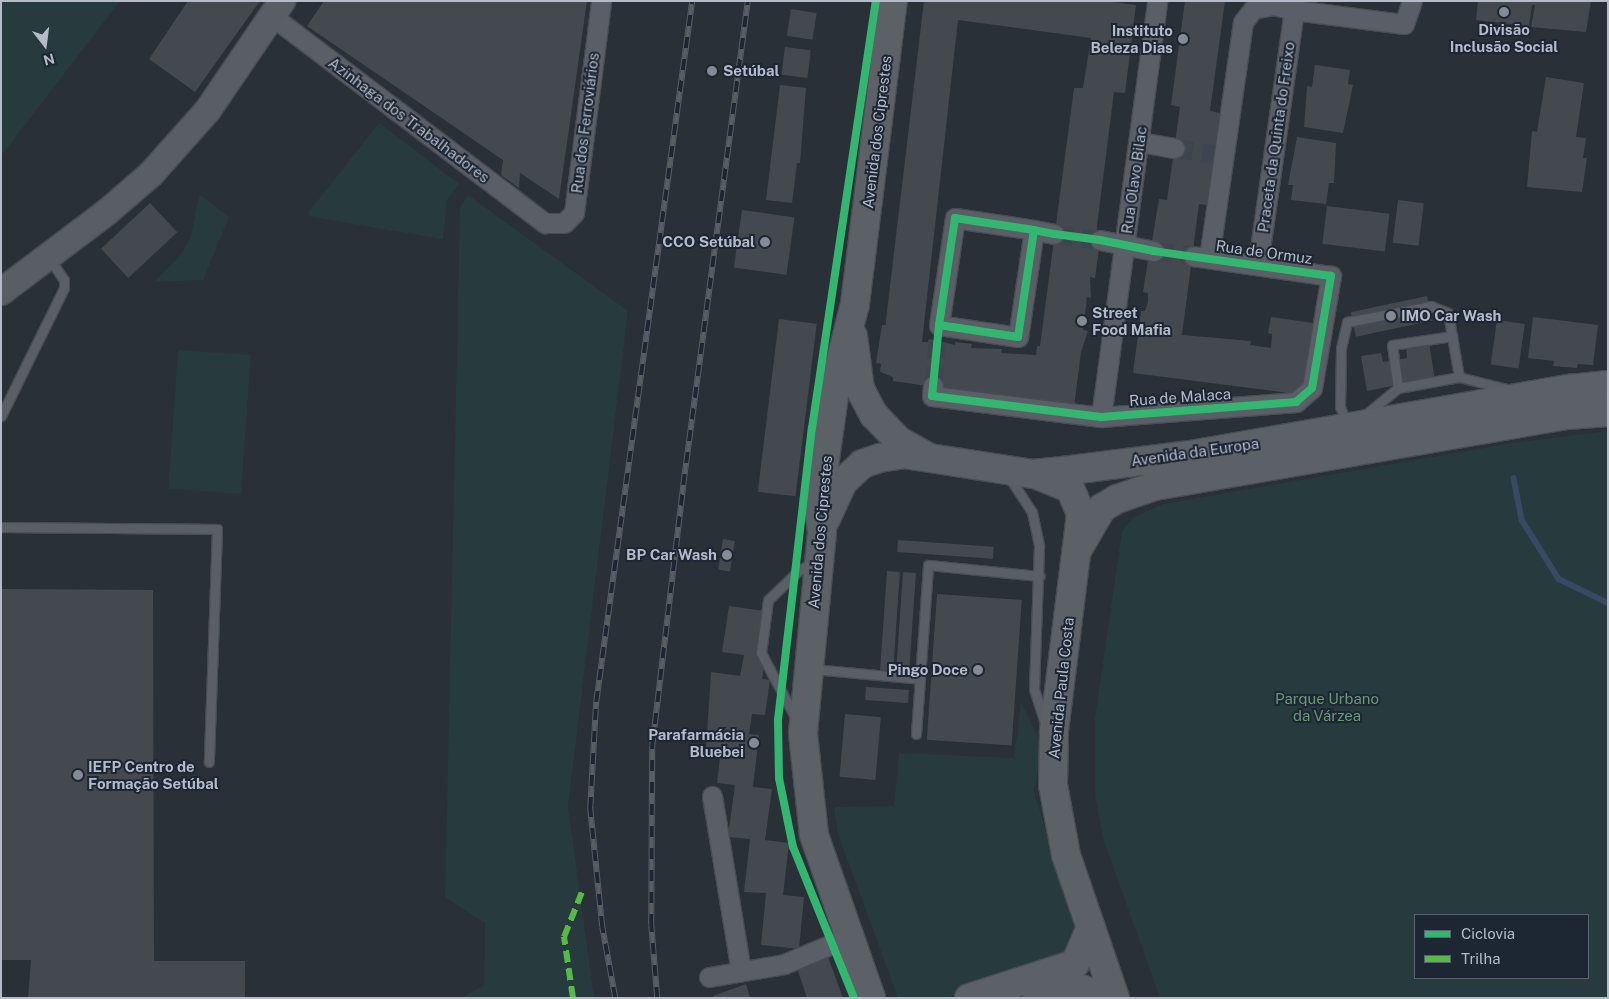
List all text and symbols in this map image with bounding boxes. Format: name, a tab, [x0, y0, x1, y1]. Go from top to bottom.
marker: Divisão Inclusão Social	[1498, 6, 1510, 18]
north arrow	[20, 20, 70, 70]
place label: Divisão Inclusão Social	[1450, 20, 1558, 55]
place label: Instituto Beleza Dias	[1090, 21, 1173, 56]
marker: Instituto Beleza Dias	[1177, 33, 1189, 45]
street label: Praceta da Quinta do Freixo	[1254, 40, 1298, 234]
text: N	[42, 50, 56, 69]
street label: Rua dos Ferroviários	[567, 52, 603, 194]
street label: Azinhaga dos Trabalhadores	[325, 54, 493, 186]
street label: Avenida dos Ciprestes	[859, 55, 895, 209]
place label: Setúbal	[723, 62, 779, 80]
marker: Setúbal	[705, 64, 719, 78]
street label: Rua Olavo Bilac	[1118, 125, 1150, 235]
place label: CCO Setúbal	[662, 233, 755, 251]
marker: CCO Setúbal	[759, 236, 771, 248]
street label: Rua de Ormuz	[1215, 236, 1313, 268]
place label: Street Food Mafia	[1092, 303, 1171, 338]
place label: IMO Car Wash	[1401, 307, 1502, 325]
marker: IMO Car Wash	[1385, 310, 1397, 322]
marker: Street Food Mafia	[1076, 315, 1088, 327]
street label: Rua de Malaca	[1128, 384, 1232, 410]
street label: Avenida da Europa	[1130, 434, 1260, 470]
street label: Avenida dos Ciprestes	[804, 455, 836, 609]
place label: BP Car Wash	[626, 546, 717, 564]
marker: BP Car Wash	[721, 549, 733, 561]
street label: Avenida Paula Costa	[1045, 616, 1077, 760]
place label: Pingo Doce	[888, 661, 968, 679]
marker: Pingo Doce	[972, 664, 984, 676]
park label: Parque Urbano da Várzea	[1275, 689, 1379, 724]
place label: Parafarmácia Bluebei	[648, 725, 744, 760]
marker: Parafarmácia Bluebei	[748, 737, 760, 749]
place label: IEFP Centro de Formação Setúbal	[88, 757, 219, 792]
marker: IEFP Centro de Formação Setúbal	[72, 769, 84, 781]
legend	[1414, 914, 1589, 979]
text: Ciclovia	[1461, 925, 1515, 942]
text: Trilha	[1461, 950, 1500, 967]

